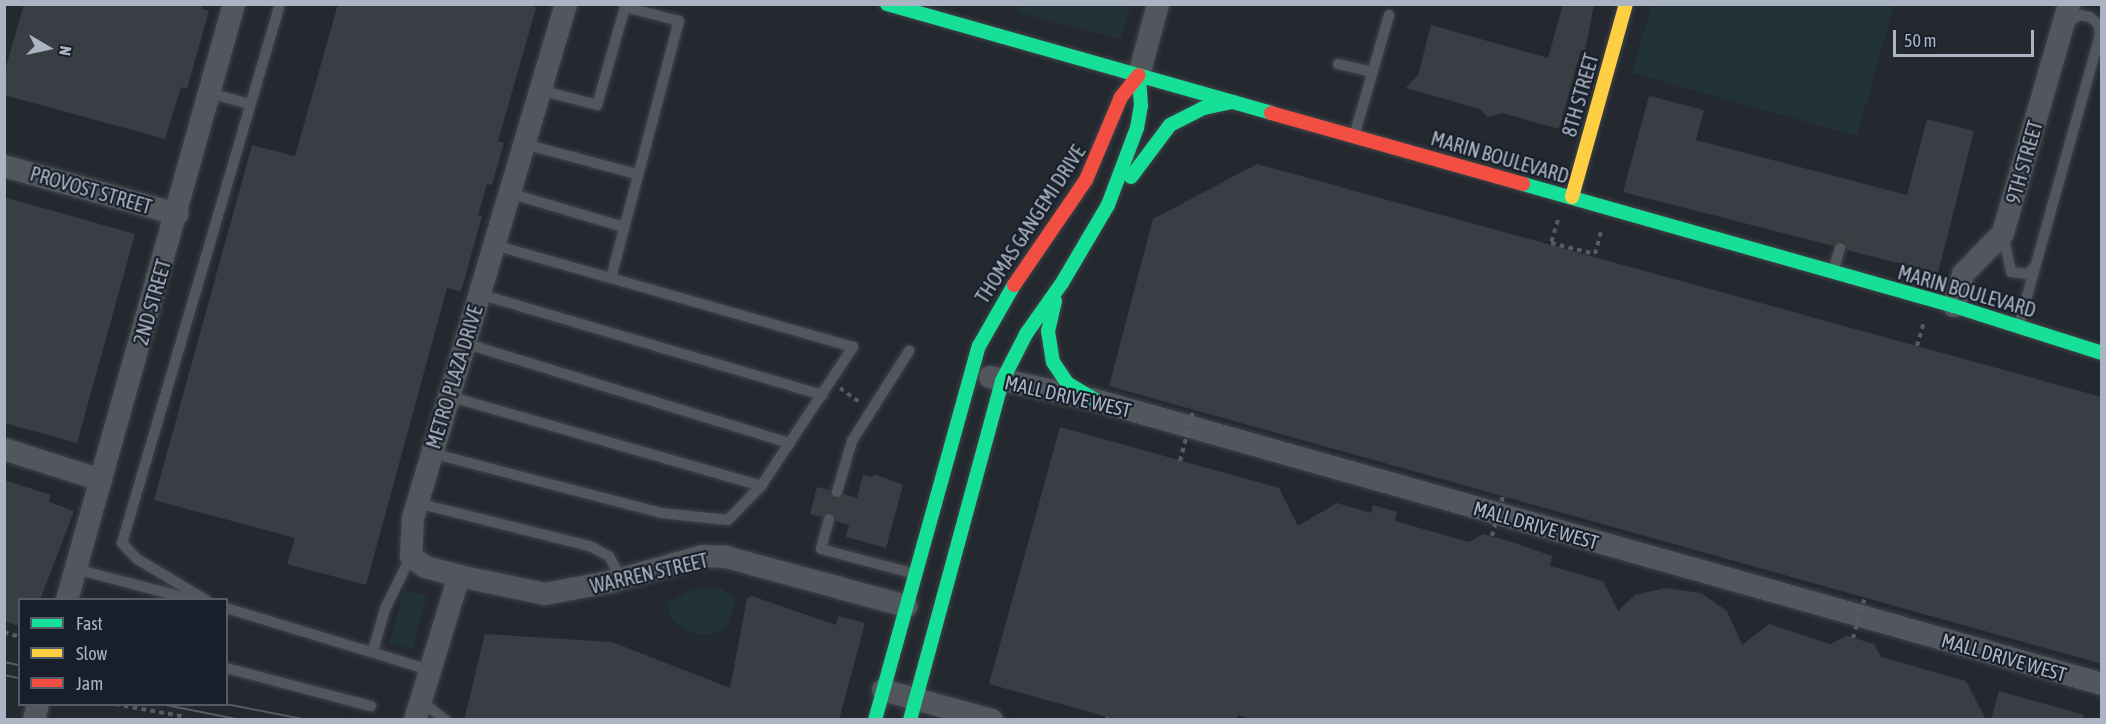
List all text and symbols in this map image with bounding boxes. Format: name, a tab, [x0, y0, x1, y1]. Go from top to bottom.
north arrow	[18, 18, 78, 78]
scale bar	[1896, 18, 2037, 56]
text: 50 m	[1904, 30, 1936, 51]
text: N	[56, 45, 75, 57]
street label: 8TH STREET	[1557, 51, 1603, 139]
street label: 9TH STREET	[2001, 118, 2047, 206]
street label: MARIN BOULEVARD	[1428, 126, 1572, 188]
street label: THOMAS GANGEMI DRIVE	[970, 140, 1090, 308]
street label: PROVOST STREET	[27, 161, 155, 219]
street label: 2ND STREET	[128, 256, 176, 348]
street label: MARIN BOULEVARD	[1895, 260, 2039, 322]
street label: METRO PLAZA DRIVE	[421, 303, 487, 451]
street label: MALL DRIVE WEST	[1002, 370, 1134, 422]
street label: MALL DRIVE WEST	[1471, 496, 1601, 554]
street label: WARREN STREET	[588, 548, 710, 598]
legend	[18, 598, 228, 706]
text: Fast	[76, 613, 103, 634]
street label: MALL DRIVE WEST	[1939, 628, 2069, 686]
text: Slow	[76, 643, 107, 664]
text: Jam	[76, 673, 103, 694]

